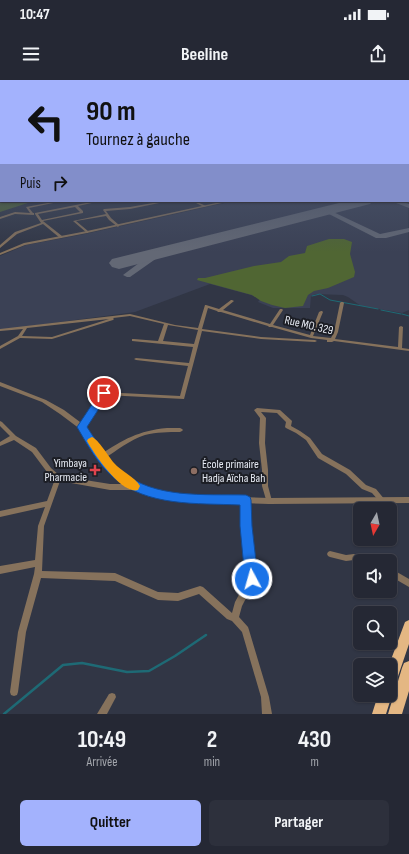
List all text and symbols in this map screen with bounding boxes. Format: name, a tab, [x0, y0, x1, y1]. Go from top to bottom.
text: 10:47	[20, 5, 50, 24]
icon: menu	[20, 43, 42, 65]
icon: share	[367, 43, 389, 65]
text: Beeline	[181, 44, 228, 65]
text: 90 m	[86, 95, 136, 128]
icon: left	[20, 96, 72, 148]
text: Tournez à gauche	[86, 129, 190, 150]
icon: right	[49, 172, 71, 194]
text: Puis	[20, 174, 41, 193]
street label: Rue MO. 329	[283, 313, 335, 338]
pin	[87, 376, 121, 410]
icon: arrive	[93, 382, 115, 404]
place label: Yimbaya Pharmacie	[45, 456, 87, 485]
place label: École primaire Hadja Aïcha Bah	[202, 457, 265, 486]
marker: Yimbaya Pharmacie	[90, 465, 100, 475]
marker: École primaire Hadja Aïcha Bah	[189, 466, 199, 476]
north arrow	[353, 502, 397, 546]
map controls	[353, 502, 397, 702]
button: sound	[353, 554, 397, 598]
position arrow	[231, 558, 273, 600]
button: search	[353, 606, 397, 650]
button: layers	[353, 658, 397, 702]
text: 10:49	[78, 725, 126, 754]
text: 2	[207, 725, 217, 754]
text: 430	[298, 725, 331, 754]
text: Arrivée	[86, 754, 117, 770]
text: min	[204, 754, 220, 770]
text: m	[310, 754, 319, 770]
button: Quitter	[20, 800, 201, 846]
button: Partager	[209, 800, 389, 846]

